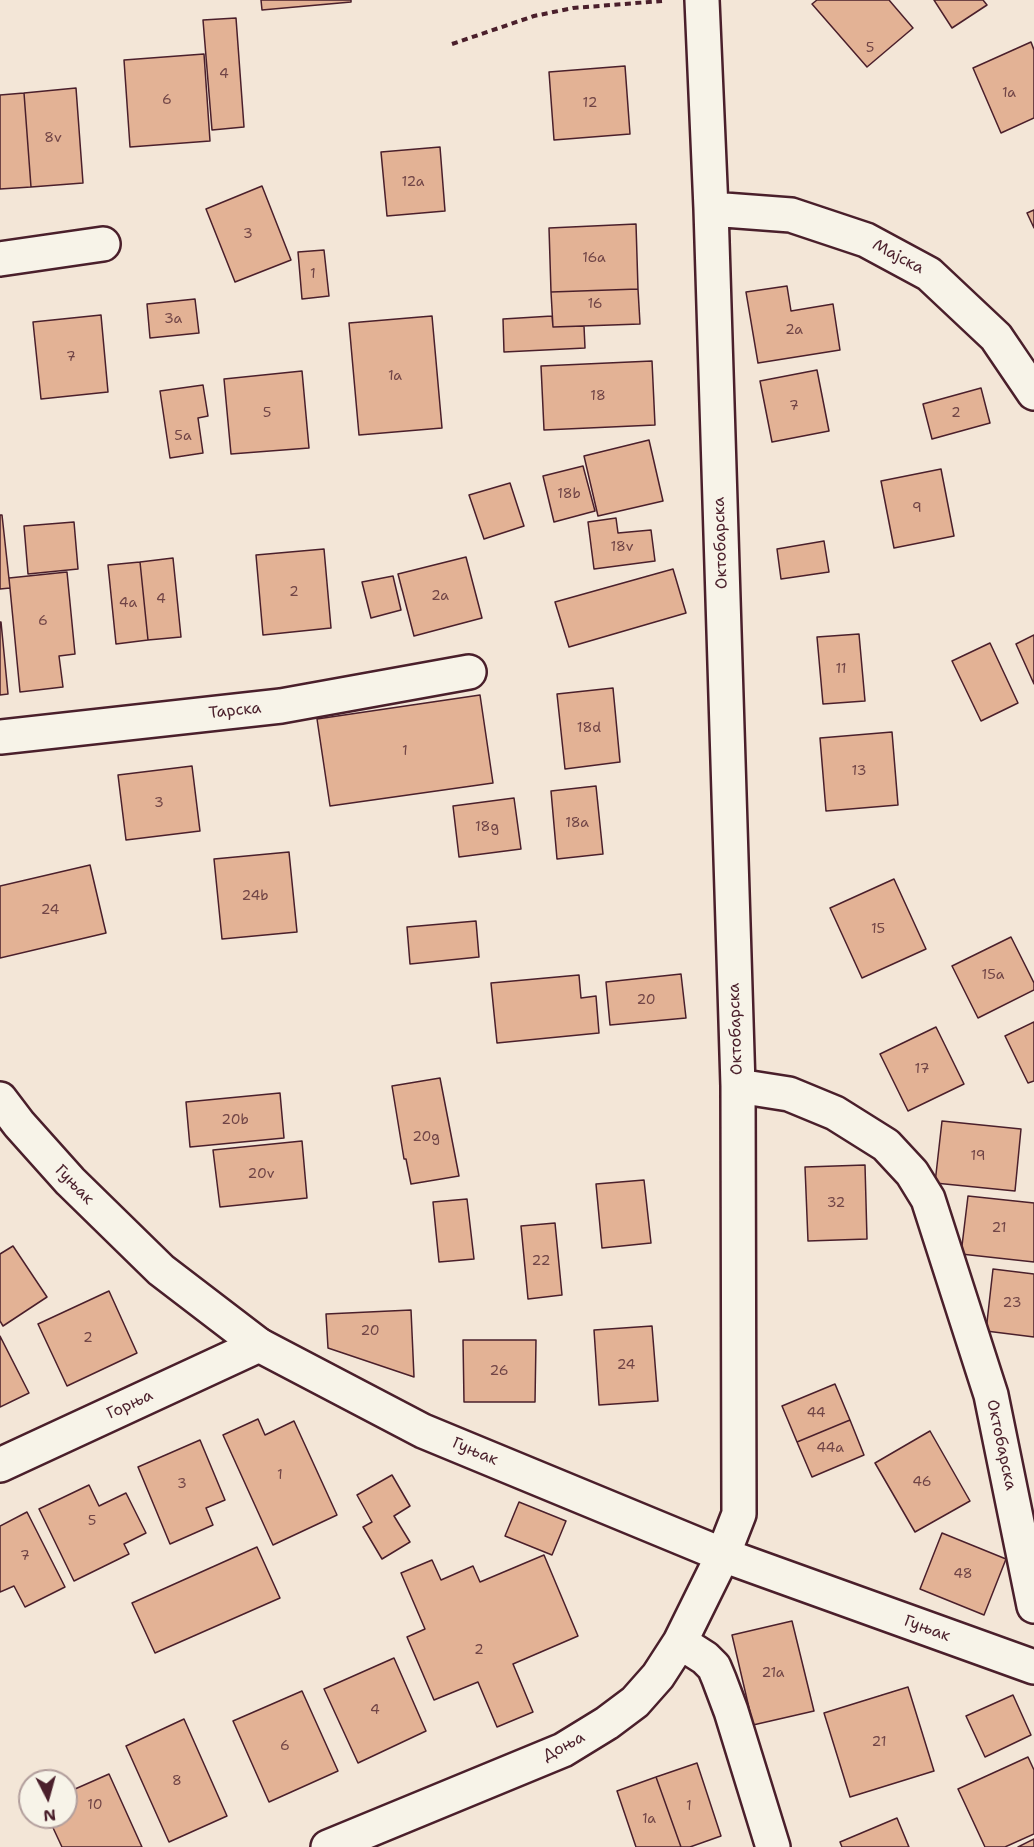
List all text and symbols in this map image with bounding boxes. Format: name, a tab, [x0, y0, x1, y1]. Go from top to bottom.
house number: 5	[866, 40, 874, 56]
house number: 4	[219, 66, 229, 82]
house number: 1a	[1002, 85, 1016, 101]
house number: 6	[162, 92, 172, 108]
house number: 12	[583, 95, 597, 111]
house number: 8v	[44, 130, 62, 146]
house number: 12a	[401, 174, 425, 190]
house number: 3	[243, 226, 253, 242]
street label: Мајска	[869, 235, 927, 279]
house number: 16a	[582, 250, 606, 266]
house number: 1	[310, 266, 316, 282]
house number: 16	[587, 296, 603, 312]
house number: 3a	[164, 311, 182, 327]
house number: 2a	[785, 322, 803, 338]
house number: 7	[66, 349, 76, 365]
house number: 1a	[388, 368, 402, 384]
house number: 18	[590, 388, 606, 404]
house number: 7	[789, 398, 799, 414]
house number: 5	[263, 405, 271, 421]
house number: 2	[951, 405, 961, 421]
house number: 5a	[174, 428, 192, 444]
house number: 18b	[557, 486, 581, 502]
street label: Октобарска	[710, 497, 732, 589]
house number: 9	[912, 500, 922, 516]
house number: 18v	[610, 539, 634, 555]
house number: 2	[289, 584, 299, 600]
house number: 2a	[431, 588, 449, 604]
house number: 4	[156, 591, 166, 607]
house number: 4a	[119, 595, 137, 611]
house number: 6	[38, 613, 48, 629]
house number: 11	[835, 661, 847, 677]
street label: Тарска	[208, 699, 262, 723]
house number: 18d	[577, 720, 601, 736]
house number: 1	[402, 743, 408, 759]
house number: 13	[852, 763, 866, 779]
house number: 3	[154, 795, 164, 811]
house number: 18a	[565, 815, 589, 831]
house number: 18g	[475, 819, 499, 835]
house number: 24b	[242, 888, 268, 904]
house number: 24	[41, 902, 59, 918]
house number: 15	[871, 921, 885, 937]
house number: 15a	[982, 967, 1004, 983]
street label: Октобарска	[725, 983, 747, 1075]
house number: 20	[636, 992, 656, 1008]
house number: 17	[915, 1061, 929, 1077]
house number: 20b	[221, 1112, 249, 1128]
house number: 20g	[412, 1129, 440, 1145]
house number: 19	[970, 1148, 986, 1164]
street label: Гуњак	[50, 1161, 98, 1209]
house number: 20v	[248, 1166, 274, 1182]
house number: 32	[827, 1195, 845, 1211]
house number: 21	[992, 1220, 1006, 1236]
house number: 22	[532, 1253, 550, 1269]
house number: 23	[1003, 1295, 1021, 1311]
house number: 20	[360, 1323, 380, 1339]
house number: 2	[83, 1330, 93, 1346]
house number: 24	[617, 1357, 635, 1373]
house number: 26	[490, 1363, 508, 1379]
street label: Горња	[104, 1386, 156, 1424]
street label: Октобарска	[982, 1398, 1020, 1492]
house number: 44	[806, 1405, 826, 1421]
street label: Гуњак	[449, 1434, 501, 1470]
house number: 44a	[816, 1440, 844, 1456]
house number: 1	[277, 1467, 283, 1483]
house number: 46	[912, 1474, 932, 1490]
house number: 3	[177, 1476, 187, 1492]
house number: 5	[88, 1513, 96, 1529]
house number: 7	[20, 1548, 30, 1564]
house number: 48	[953, 1566, 973, 1582]
street label: Гуњак	[901, 1612, 953, 1646]
house number: 2	[474, 1642, 484, 1658]
house number: 21a	[761, 1665, 785, 1681]
house number: 4	[370, 1702, 380, 1718]
street label: Доња	[540, 1728, 588, 1766]
house number: 21	[872, 1734, 886, 1750]
house number: 6	[280, 1738, 290, 1754]
north arrow	[18, 1769, 78, 1829]
house number: 8	[172, 1773, 182, 1789]
house number: 10	[87, 1797, 103, 1813]
house number: 1	[686, 1798, 692, 1814]
text: N	[42, 1804, 57, 1827]
house number: 1a	[642, 1811, 656, 1827]

